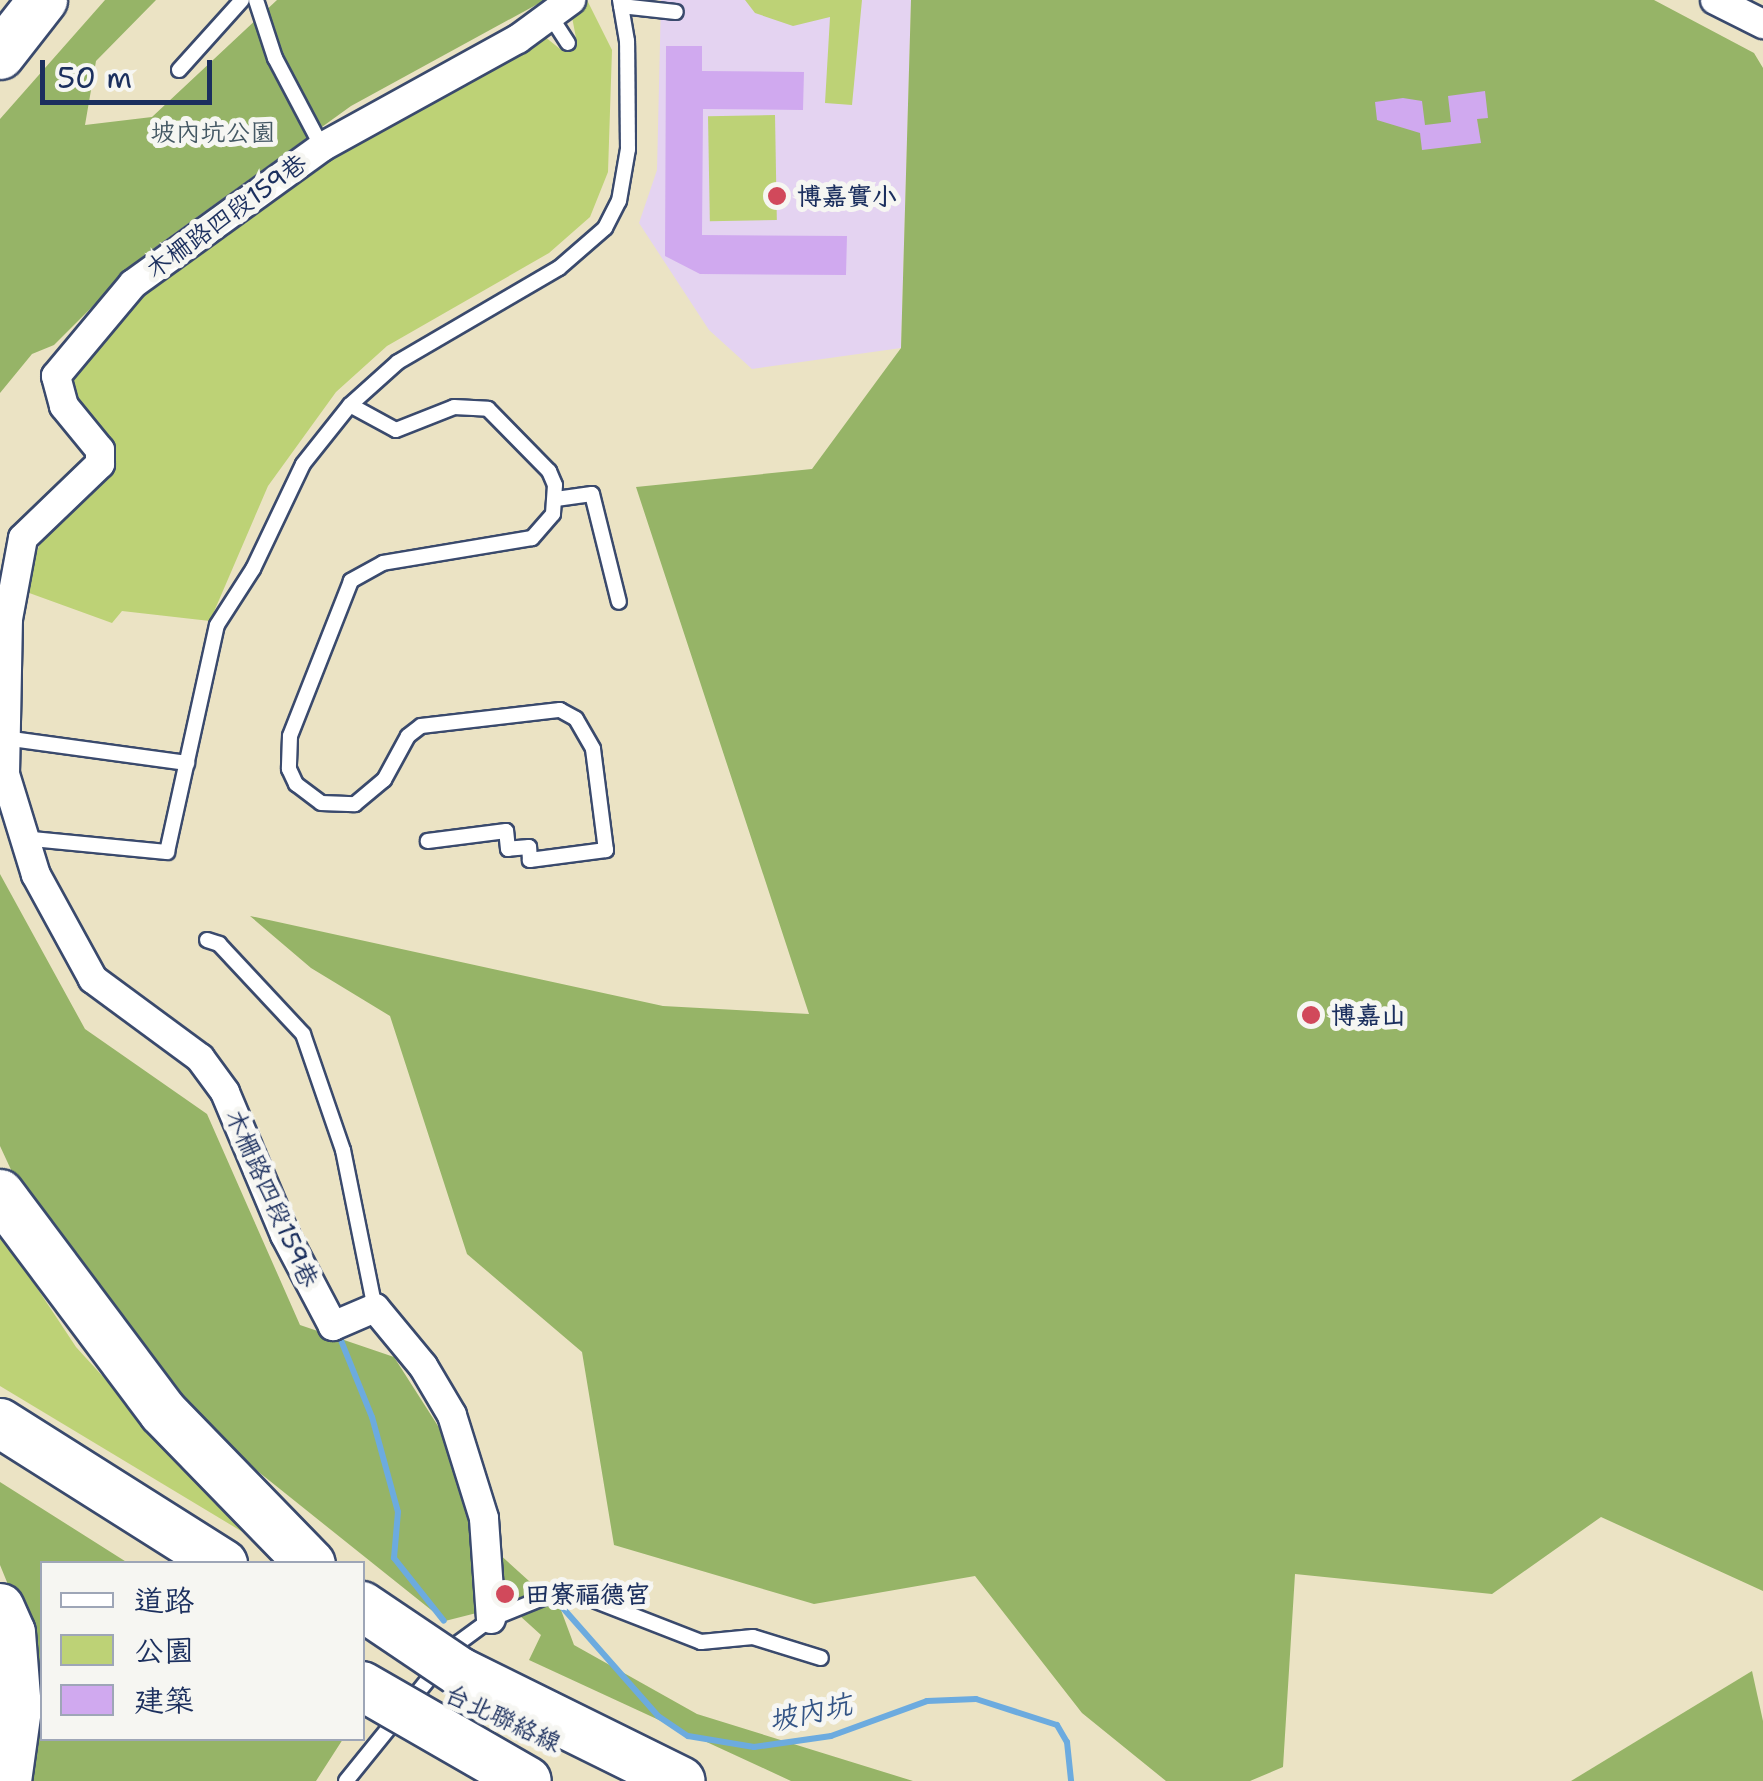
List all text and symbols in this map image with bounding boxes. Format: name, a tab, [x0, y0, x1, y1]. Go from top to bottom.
scale bar	[45, 40, 218, 102]
text: 50 m	[57, 57, 132, 98]
park label: 坡內坑公園	[151, 117, 275, 147]
street label: 木柵路四段159巷	[140, 148, 312, 284]
place label: 博嘉實小	[797, 181, 897, 211]
marker: 博嘉實小	[766, 185, 788, 207]
place label: 博嘉山	[1331, 1000, 1406, 1030]
marker: 博嘉山	[1300, 1004, 1322, 1026]
street label: 木柵路四段159巷	[219, 1104, 325, 1292]
legend	[40, 1561, 365, 1741]
place label: 田寮福德宮	[525, 1579, 650, 1609]
text: 道路	[134, 1580, 194, 1621]
marker: 田寮福德宮	[494, 1583, 516, 1605]
text: 公園	[134, 1630, 194, 1671]
street label: 台北聯絡線	[440, 1678, 566, 1758]
text: 建築	[134, 1680, 194, 1721]
water label: 坡內坑	[765, 1687, 855, 1737]

